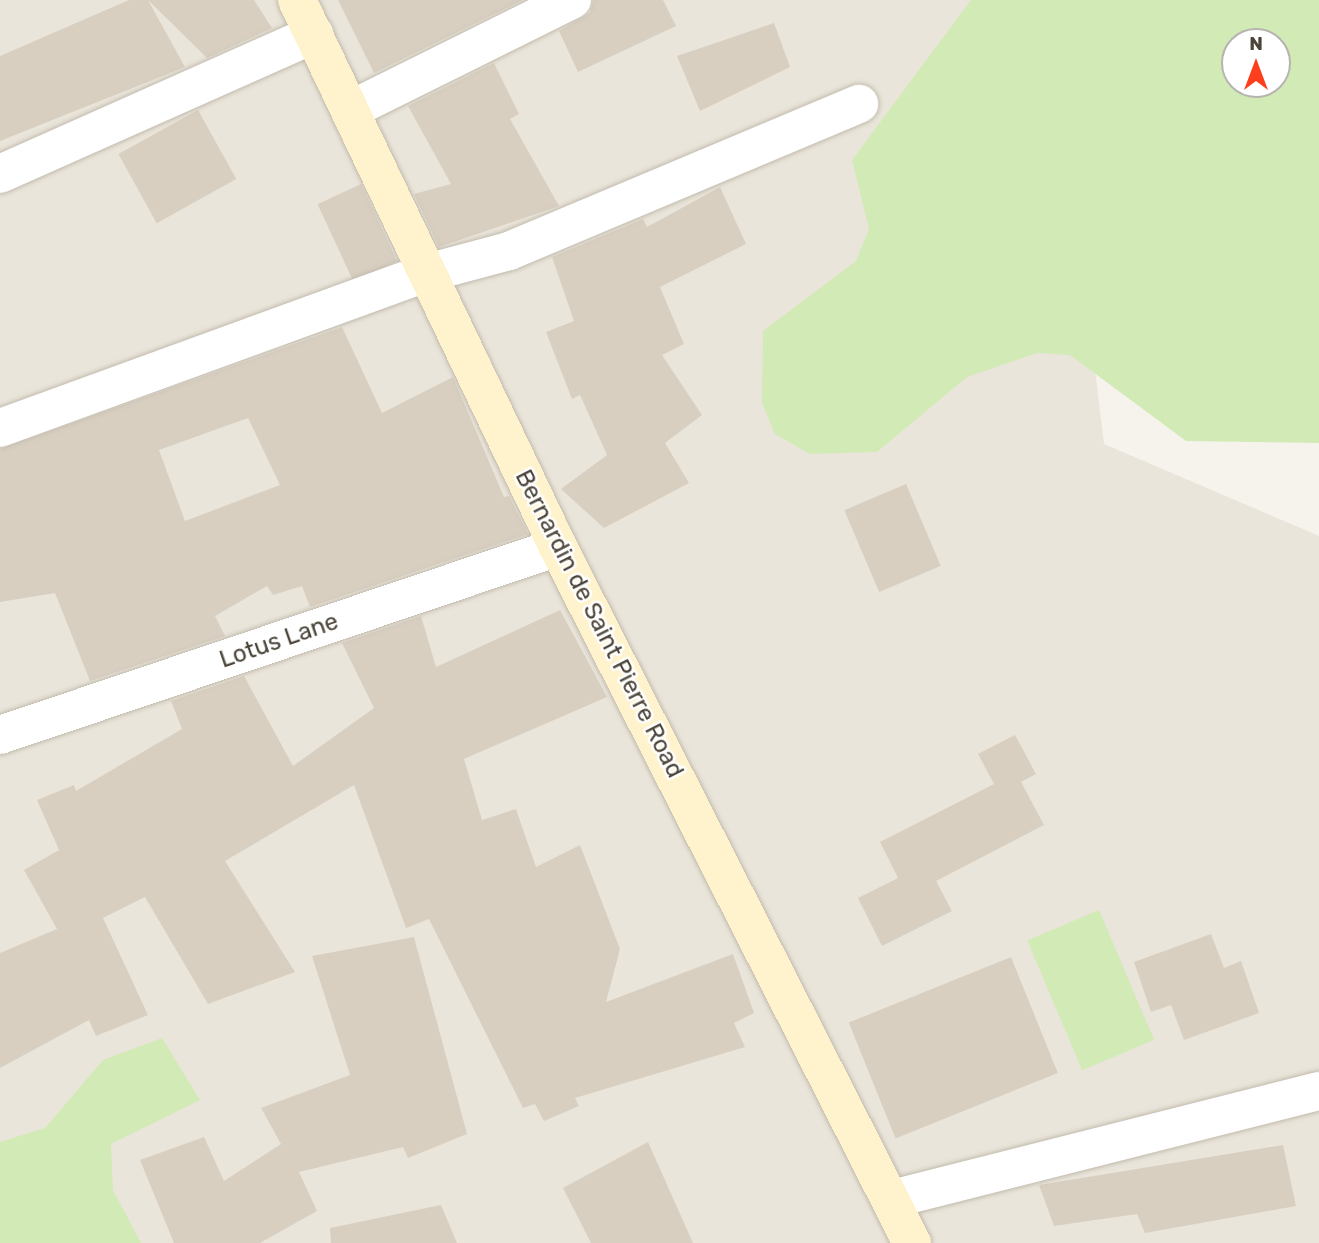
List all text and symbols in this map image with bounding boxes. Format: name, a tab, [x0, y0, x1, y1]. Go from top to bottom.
north arrow	[1221, 28, 1291, 98]
text: N	[1249, 32, 1263, 55]
street label: Bernardin de Saint Pierre Road	[509, 465, 689, 783]
street label: Lotus Lane	[216, 607, 342, 675]

